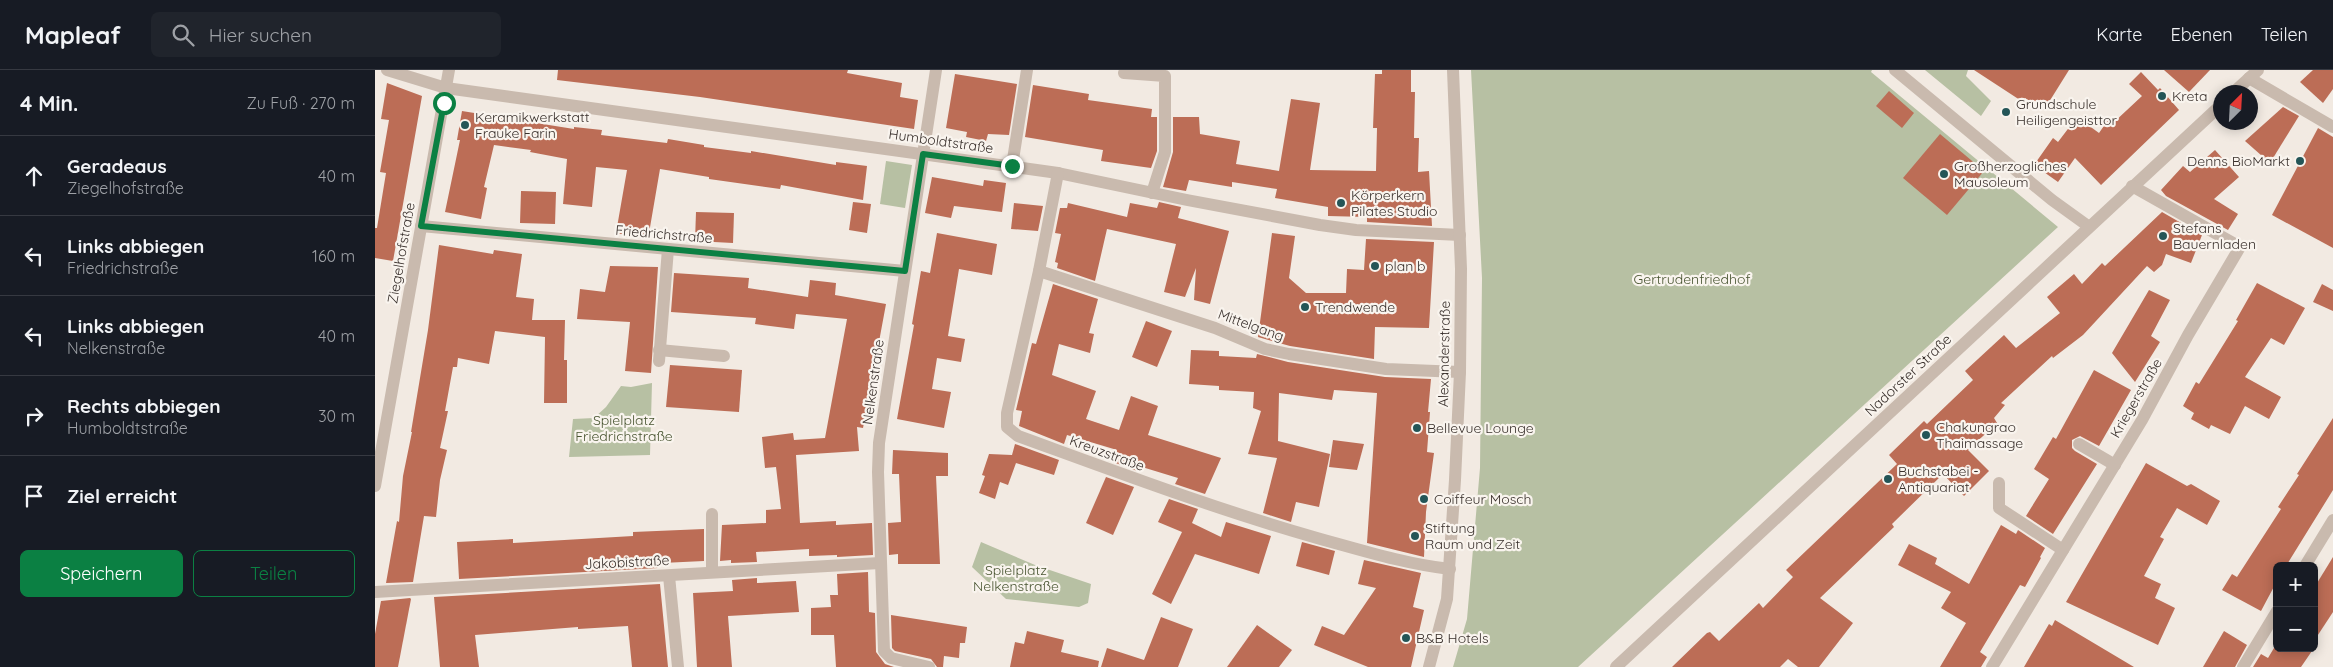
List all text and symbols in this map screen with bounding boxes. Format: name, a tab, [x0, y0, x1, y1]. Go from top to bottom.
search box	[151, 12, 501, 57]
text: Mapleaf	[25, 20, 121, 50]
icon: search	[169, 21, 197, 49]
text: Hier suchen	[209, 23, 312, 47]
text: Karte	[2096, 23, 2142, 46]
text: Ebenen	[2170, 23, 2233, 46]
text: Teilen	[2261, 23, 2308, 46]
north arrow	[2213, 85, 2258, 130]
place label: Kreta	[2172, 87, 2208, 105]
text: 4 Min.	[20, 90, 78, 116]
marker: Kreta	[2156, 90, 2168, 102]
route start	[433, 92, 456, 115]
text: Zu Fuß · 270 m	[247, 93, 355, 113]
place label: Grundschule Heiligengeisttor	[2016, 95, 2117, 129]
marker: Grundschule Heiligengeisttor	[2000, 106, 2012, 118]
place label: Keramikwerkstatt Frauke Farin	[475, 108, 590, 142]
marker: Keramikwerkstatt Frauke Farin	[459, 119, 471, 131]
street label: Humboldtstraße	[887, 125, 995, 157]
place label: Denns BioMarkt	[2187, 152, 2290, 170]
text: Geradeaus	[67, 154, 167, 178]
route end	[1001, 155, 1024, 178]
marker: Denns BioMarkt	[2294, 155, 2306, 167]
place label: Großherzogliches Mausoleum	[1954, 157, 2067, 191]
icon: ahead	[20, 162, 48, 190]
text: 40 m	[318, 166, 355, 186]
marker: Großherzogliches Mausoleum	[1938, 168, 1950, 180]
text: Ziegelhofstraße	[67, 178, 184, 198]
place label: Körperkern Pilates Studio	[1351, 186, 1438, 220]
marker: Körperkern Pilates Studio	[1335, 197, 1347, 209]
street label: Ziegelhofstraße	[383, 201, 419, 305]
place label: Stefans Bauernladen	[2173, 219, 2256, 253]
street label: Friedrichstraße	[615, 221, 713, 247]
marker: Stefans Bauernladen	[2157, 230, 2169, 242]
text: Links abbiegen	[67, 234, 204, 258]
icon: left	[20, 242, 48, 270]
text: 160 m	[312, 246, 355, 266]
place label: plan b	[1385, 257, 1426, 275]
text: Friedrichstraße	[67, 258, 179, 278]
marker: plan b	[1369, 260, 1381, 272]
park label: Gertrudenfriedhof	[1634, 270, 1750, 288]
place label: Trendwende	[1315, 298, 1395, 316]
marker: Trendwende	[1299, 301, 1311, 313]
street label: Alexanderstraße	[1434, 301, 1454, 407]
street label: Mittelgang	[1216, 305, 1286, 345]
text: Links abbiegen	[67, 314, 204, 338]
icon: left	[20, 322, 48, 350]
text: 40 m	[318, 326, 355, 346]
street label: Nadorster Straße	[1861, 330, 1955, 420]
text: Nelkenstraße	[67, 338, 165, 358]
street label: Nelkenstraße	[858, 338, 888, 426]
street label: Kriegerstraße	[2106, 355, 2166, 441]
text: Rechts abbiegen	[67, 394, 220, 418]
icon: right	[20, 402, 48, 430]
text: 30 m	[318, 406, 355, 426]
park label: Spielplatz Friedrichstraße	[575, 411, 673, 445]
text: Humboldtstraße	[67, 418, 188, 438]
place label: Chakungrao Thaimassage	[1936, 418, 2023, 452]
place label: Bellevue Lounge	[1427, 419, 1534, 437]
marker: Bellevue Lounge	[1411, 422, 1423, 434]
marker: Chakungrao Thaimassage	[1920, 429, 1932, 441]
street label: Kreuzstraße	[1067, 431, 1147, 475]
place label: Buchstabei - Antiquariat	[1898, 462, 1979, 496]
marker: Buchstabei - Antiquariat	[1882, 473, 1894, 485]
icon: arrive	[20, 482, 48, 510]
text: Ziel erreicht	[67, 484, 177, 508]
place label: Coiffeur Mosch	[1434, 490, 1532, 508]
marker: Coiffeur Mosch	[1418, 493, 1430, 505]
place label: Stiftung Raum und Zeit	[1425, 519, 1521, 553]
marker: Stiftung Raum und Zeit	[1409, 530, 1421, 542]
button: Speichern	[20, 550, 183, 597]
button: Teilen	[193, 550, 355, 597]
street label: Jakobistraße	[584, 551, 670, 573]
park label: Spielplatz Nelkenstraße	[973, 561, 1059, 595]
map controls	[2273, 562, 2318, 652]
button: +	[2273, 562, 2318, 607]
button: −	[2273, 607, 2318, 652]
place label: B&B Hotels	[1416, 629, 1488, 647]
marker: B&B Hotels	[1400, 632, 1412, 644]

